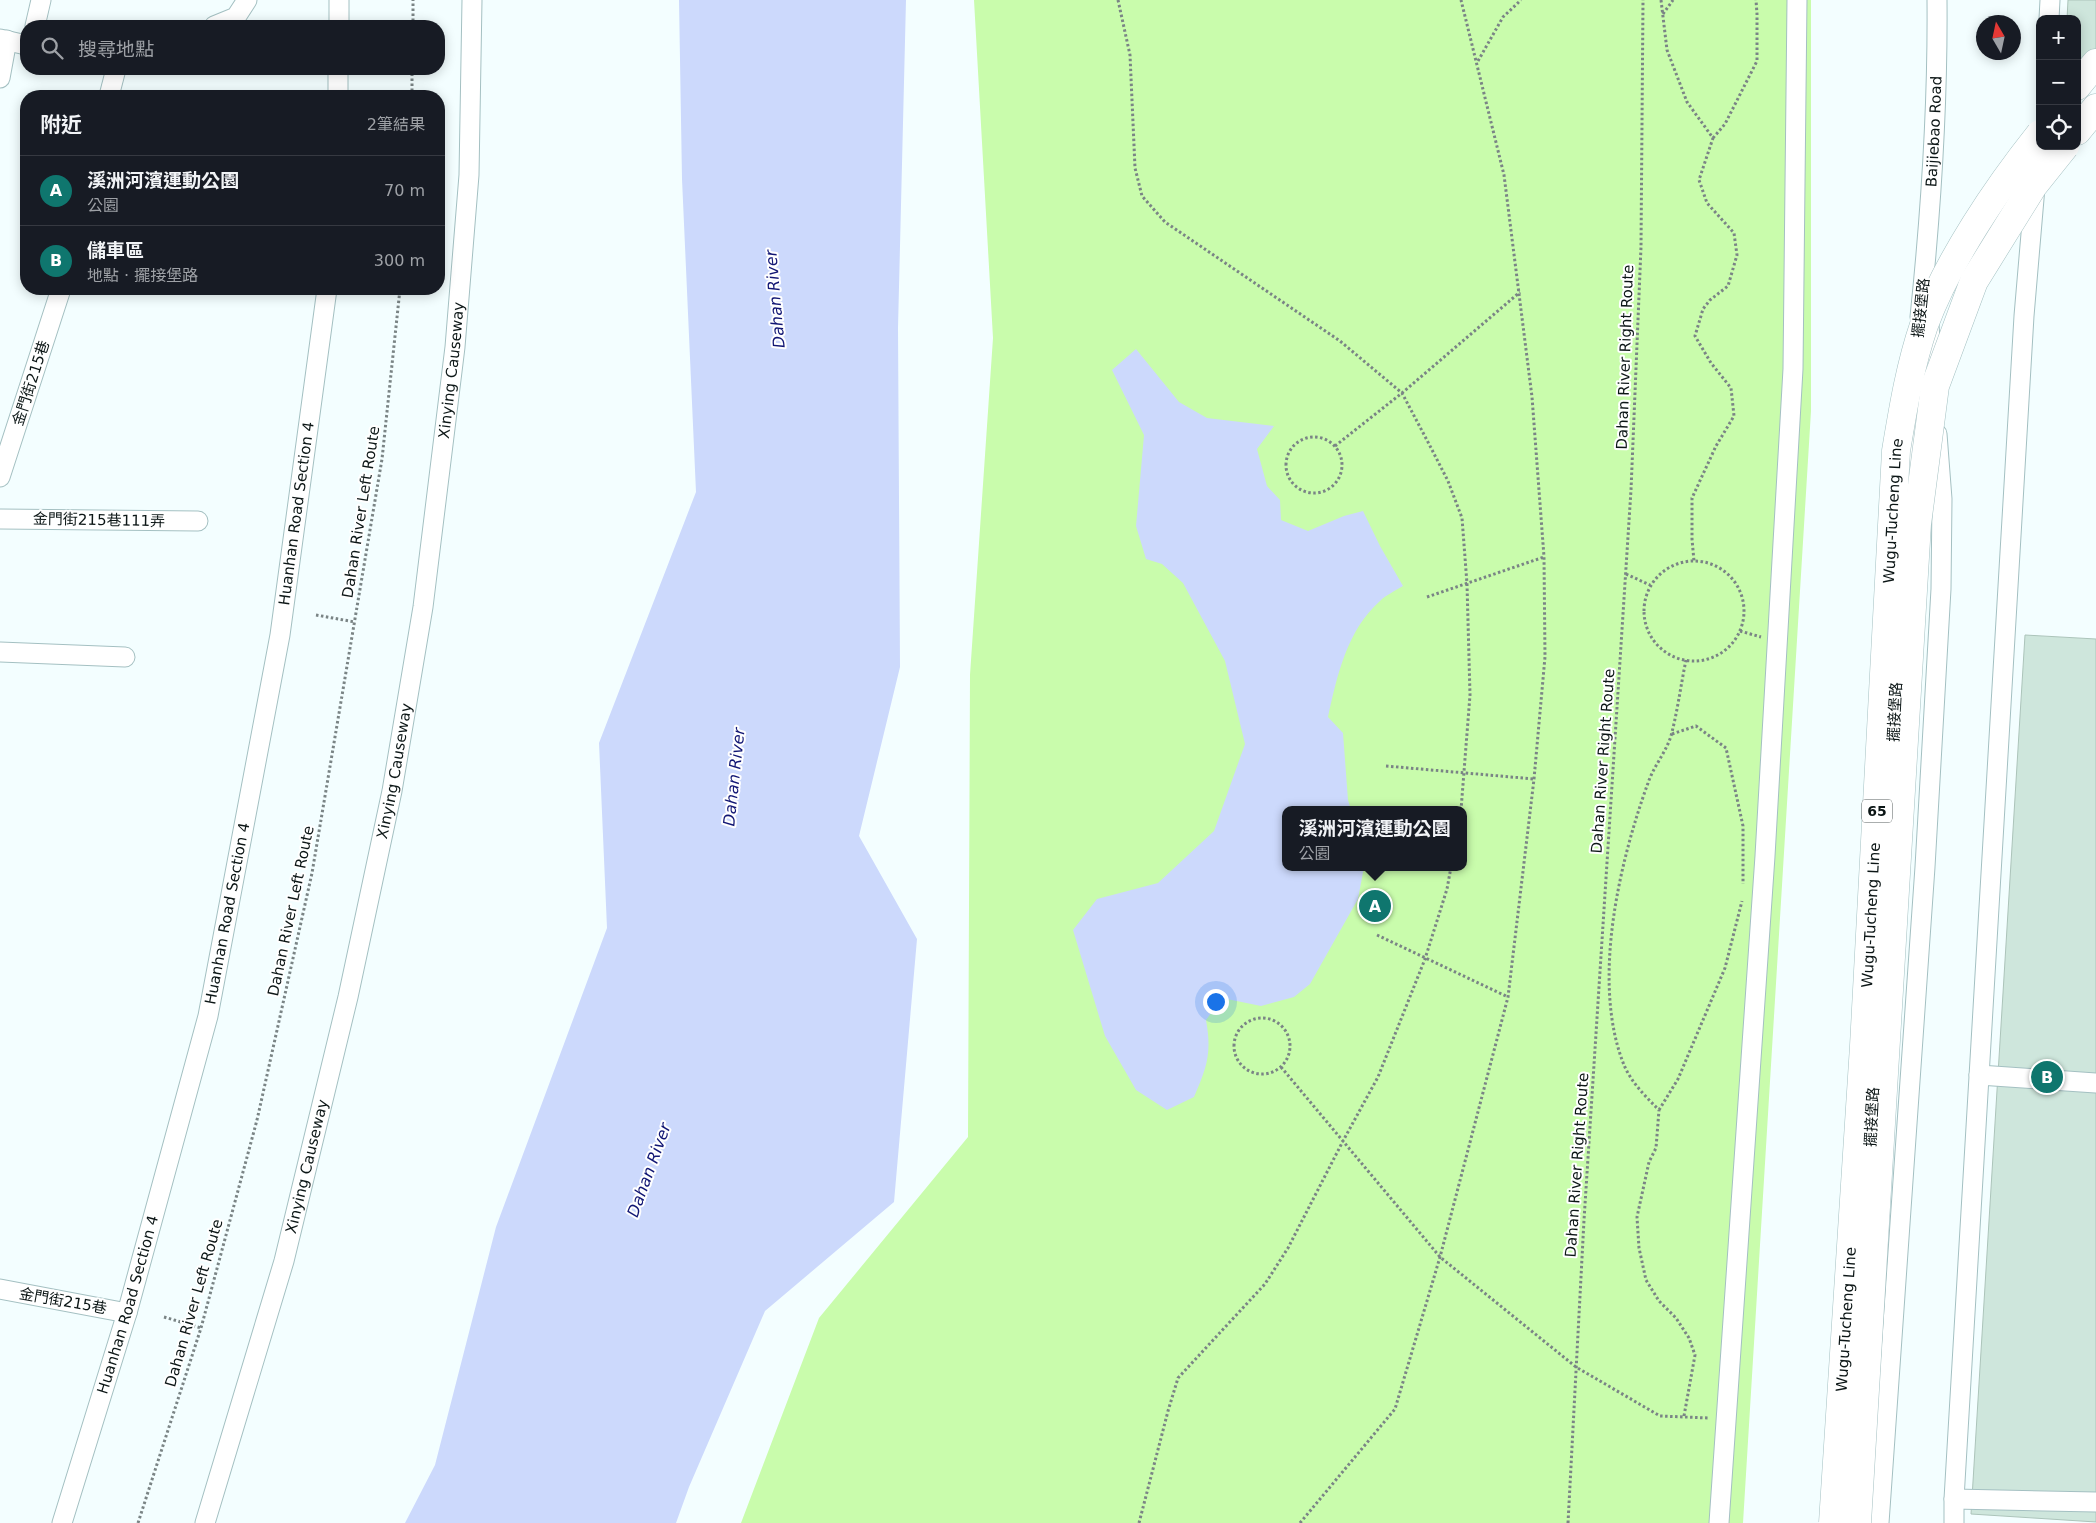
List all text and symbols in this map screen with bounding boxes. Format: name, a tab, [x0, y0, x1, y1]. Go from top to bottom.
north arrow	[1976, 15, 2021, 60]
map controls	[2036, 15, 2081, 150]
button: +	[2036, 15, 2081, 60]
search box	[20, 20, 445, 75]
icon: search	[38, 34, 66, 62]
text: 搜尋地點	[78, 38, 154, 60]
button: −	[2036, 60, 2081, 105]
street label: Baijiebao Road	[1922, 76, 1945, 188]
button: locate	[2036, 105, 2081, 150]
text: 附近	[40, 113, 82, 137]
text: 2筆結果	[367, 115, 425, 134]
text: 溪洲河濱運動公園	[87, 169, 239, 191]
text: A	[50, 181, 62, 200]
text: 70 m	[384, 181, 425, 200]
text: 公園	[87, 196, 119, 215]
text: 儲車區	[87, 239, 144, 261]
water label: Dahan River	[761, 248, 789, 349]
text: B	[50, 251, 62, 270]
text: 300 m	[374, 251, 425, 270]
street label: Dahan River Right Route	[1613, 264, 1637, 450]
text: 地點 · 擺接堡路	[87, 266, 198, 285]
street label: 擺接堡路	[1909, 277, 1933, 339]
street label: Xinying Causeway	[435, 301, 468, 440]
street label: 金門街215巷	[9, 338, 53, 428]
street label: Huanhan Road Section 4	[275, 421, 318, 606]
street label: Dahan River Left Route	[339, 425, 383, 599]
street label: Wugu-Tucheng Line	[1880, 437, 1907, 584]
street label: 金門街215巷111弄	[33, 510, 165, 530]
street label: Dahan River Right Route	[1588, 668, 1618, 854]
street label: 擺接堡路	[1884, 682, 1906, 742]
street label: Xinying Causeway	[373, 702, 416, 841]
water label: Dahan River	[719, 725, 749, 827]
road number: 65	[1862, 799, 1892, 822]
popup	[1282, 806, 1467, 871]
text: 溪洲河濱運動公園	[1298, 817, 1451, 839]
street label: Huanhan Road Section 4	[201, 821, 253, 1006]
street label: Dahan River Left Route	[264, 824, 318, 998]
street label: Wugu-Tucheng Line	[1858, 842, 1884, 988]
text: 公園	[1298, 844, 1331, 863]
pin: A	[1359, 887, 1391, 925]
your location	[1203, 989, 1229, 1015]
pin: B	[2031, 1058, 2063, 1096]
street label: Dahan River Right Route	[1562, 1072, 1592, 1258]
street label: 擺接堡路	[1861, 1087, 1883, 1147]
street label: Xinying Causeway	[282, 1097, 332, 1235]
water label: Dahan River	[623, 1119, 675, 1220]
street label: Huanhan Road Section 4	[93, 1213, 162, 1396]
street label: Dahan River Left Route	[161, 1217, 227, 1389]
street label: Wugu-Tucheng Line	[1833, 1246, 1860, 1393]
street label: 金門街215巷	[18, 1284, 108, 1318]

